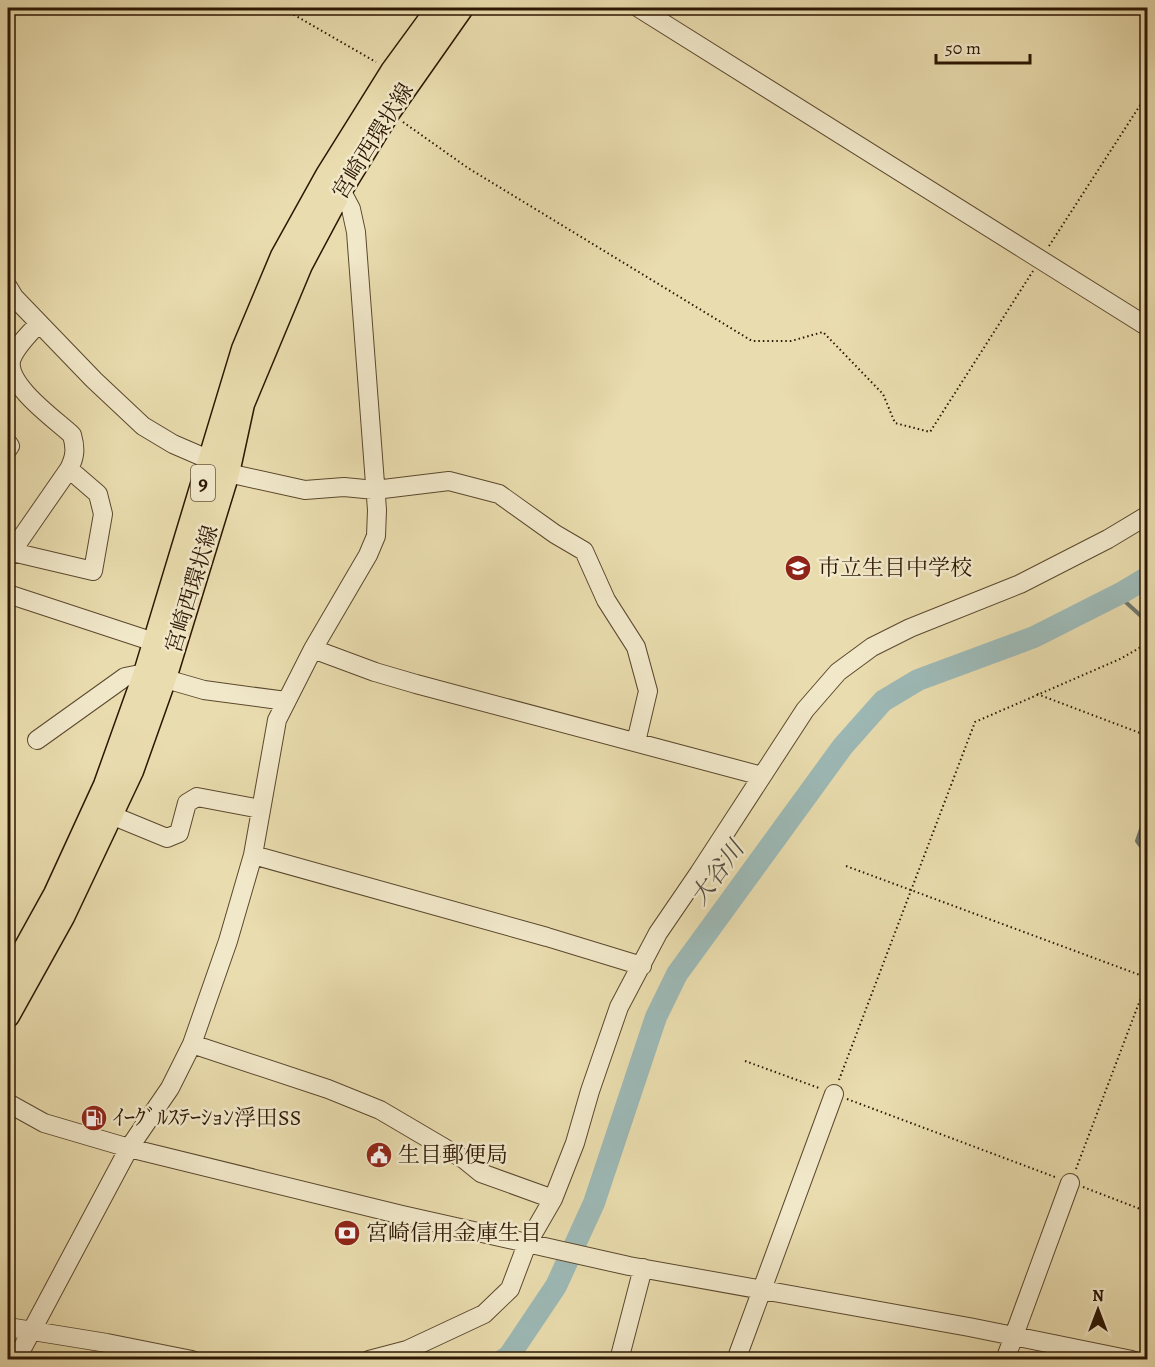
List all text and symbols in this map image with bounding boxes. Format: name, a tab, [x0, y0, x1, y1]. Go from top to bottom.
scale bar	[936, 27, 1030, 65]
text: 50 m	[945, 36, 981, 60]
street label: 宮崎西環状線	[325, 77, 421, 205]
road number: 9	[191, 465, 215, 501]
street label: 宮崎西環状線	[158, 521, 226, 657]
school or university icon: 市立生目中学校	[783, 553, 813, 583]
place label: 市立生目中学校	[818, 553, 972, 583]
water label: 大谷川	[683, 832, 753, 912]
fuel station icon: ｲｰｸﾞﾙｽﾃｰｼｮﾝ浮田SS	[79, 1103, 109, 1133]
place label: ｲｰｸﾞﾙｽﾃｰｼｮﾝ浮田SS	[113, 1103, 301, 1133]
public building icon: 生目郵便局	[364, 1140, 394, 1170]
place label: 生目郵便局	[398, 1140, 508, 1170]
bank icon: 宮崎信用金庫生目	[332, 1218, 362, 1248]
place label: 宮崎信用金庫生目	[366, 1218, 542, 1248]
north arrow	[1068, 1280, 1128, 1340]
text: N	[1092, 1285, 1104, 1307]

